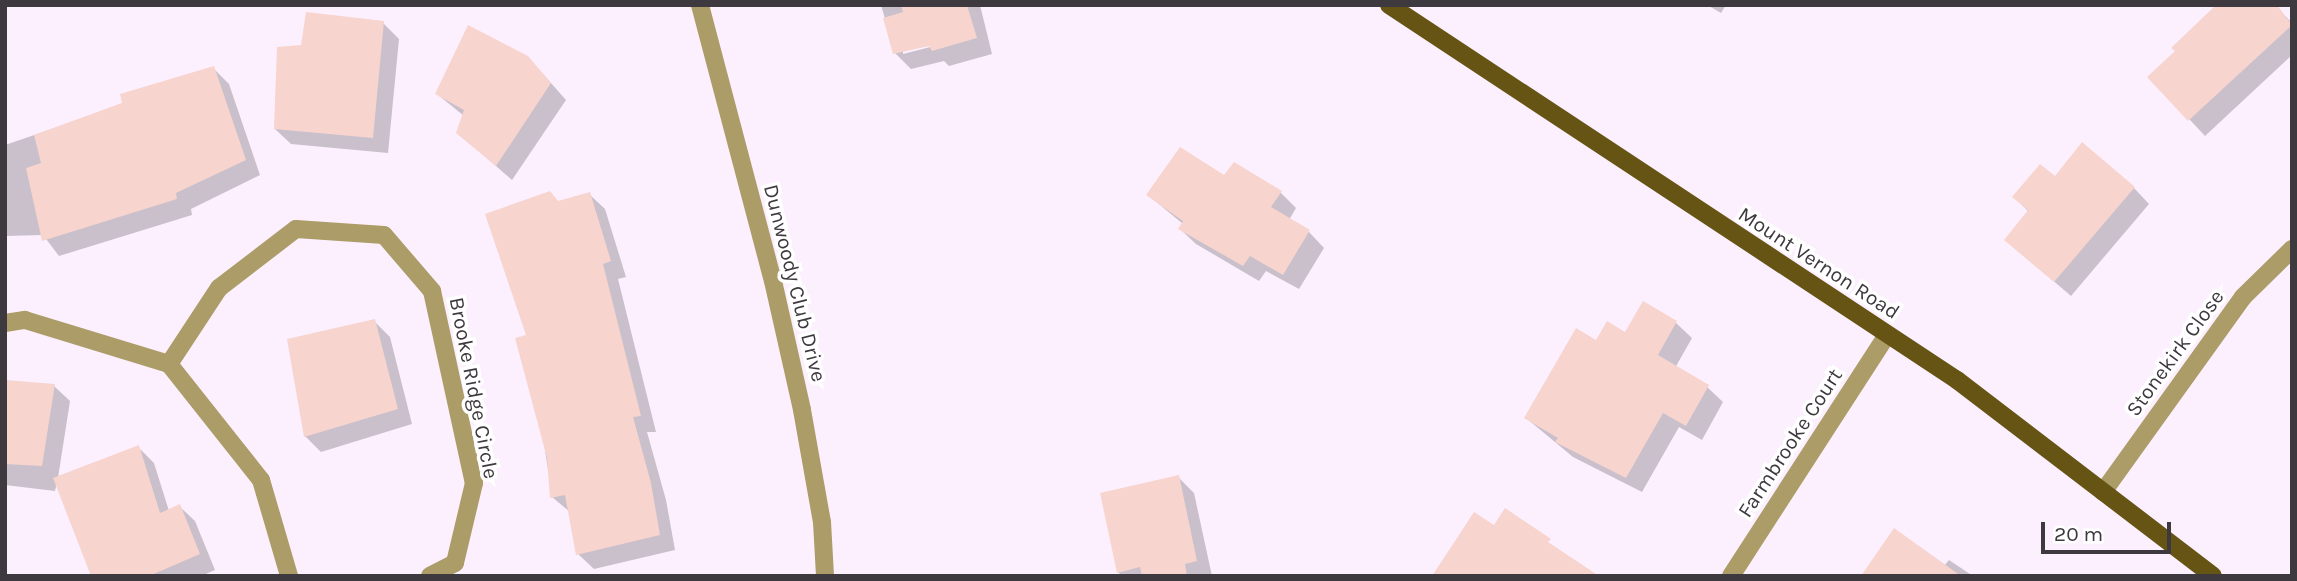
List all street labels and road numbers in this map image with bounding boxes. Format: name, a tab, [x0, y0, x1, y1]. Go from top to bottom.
street label: Dunwoody Club Drive	[758, 182, 832, 384]
street label: Mount Vernon Road	[1734, 201, 1904, 325]
street label: Stonekirk Close	[2121, 285, 2229, 421]
street label: Brooke Ridge Circle	[444, 295, 504, 481]
street label: Farmbrooke Court	[1732, 364, 1848, 522]

